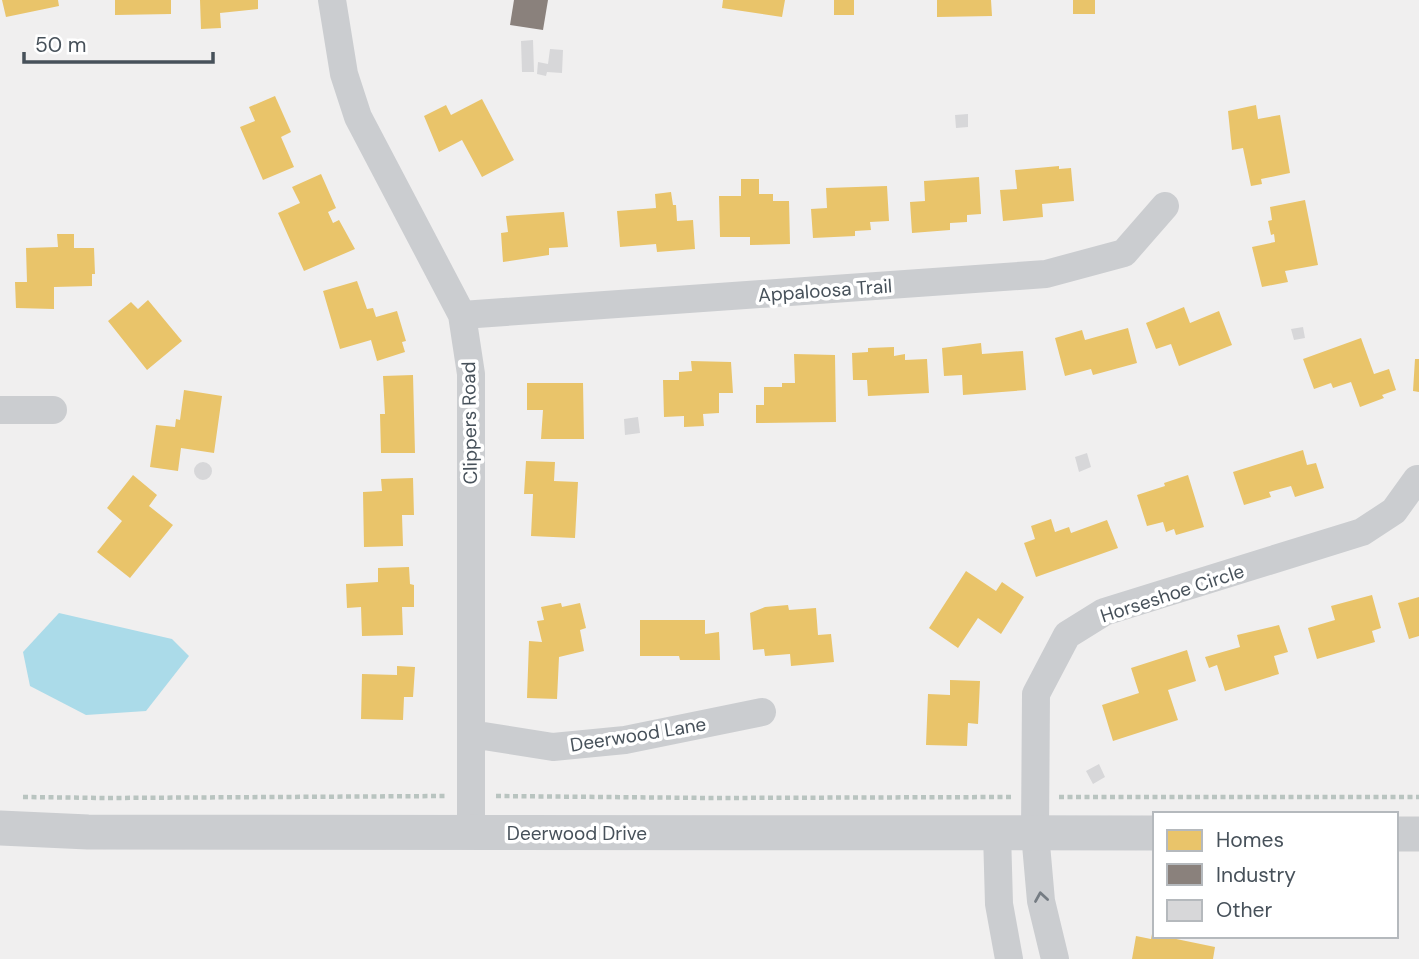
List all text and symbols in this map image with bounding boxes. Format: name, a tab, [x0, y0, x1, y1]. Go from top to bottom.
scale bar	[24, 21, 214, 65]
text: 50 m	[35, 31, 86, 59]
street label: Appaloosa Trail	[757, 273, 893, 308]
street label: Clippers Road	[456, 361, 483, 485]
street label: Horseshoe Circle	[1097, 558, 1247, 629]
street label: Deerwood Lane	[568, 711, 708, 758]
legend	[1153, 812, 1398, 938]
street label: Deerwood Drive	[507, 821, 647, 846]
text: Homes	[1216, 826, 1284, 854]
text: Industry	[1216, 861, 1296, 889]
one-way arrow	[1034, 891, 1049, 903]
text: Other	[1216, 896, 1272, 924]

